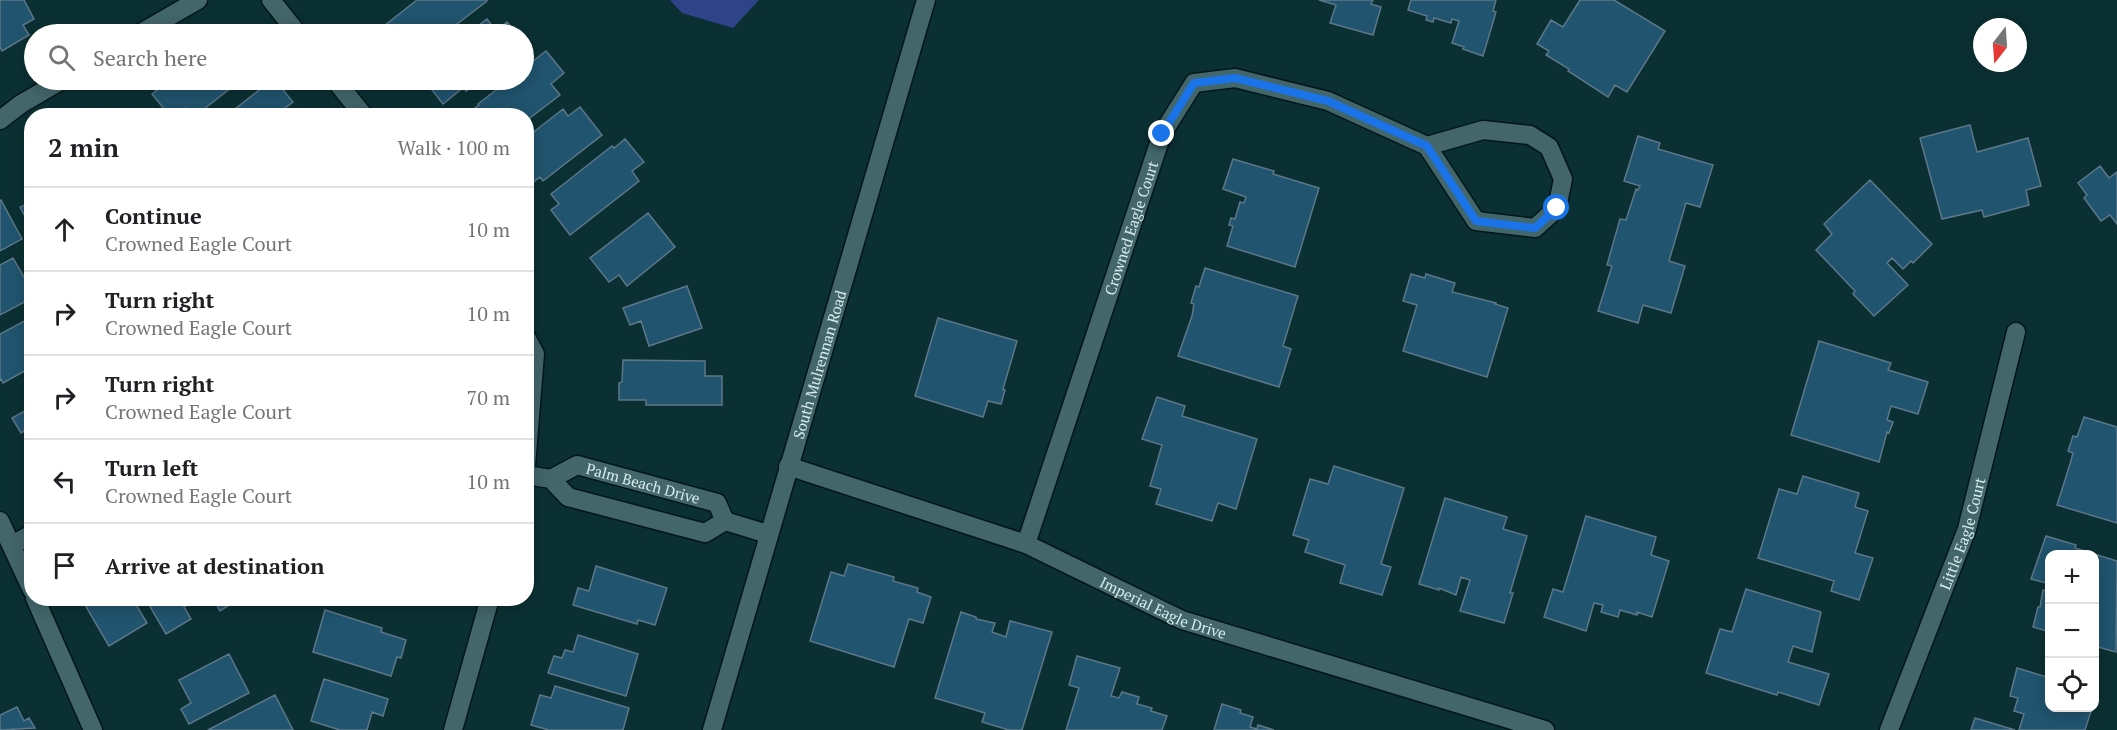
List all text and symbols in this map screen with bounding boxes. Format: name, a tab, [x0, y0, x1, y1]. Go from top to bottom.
north arrow	[1973, 18, 2027, 72]
search box	[24, 24, 534, 90]
icon: search	[45, 41, 78, 74]
text: Search here	[93, 43, 207, 72]
route end	[1148, 120, 1174, 146]
text: 2 min	[48, 130, 119, 164]
text: Walk · 100 m	[398, 134, 510, 161]
street label: Crowned Eagle Court	[1099, 158, 1163, 298]
route start	[1543, 194, 1569, 220]
text: Continue	[105, 201, 202, 230]
icon: ahead	[48, 213, 81, 246]
text: 10 m	[467, 216, 510, 243]
text: Crowned Eagle Court	[105, 230, 292, 257]
text: Turn right	[105, 285, 214, 314]
street label: South Mulrennan Road	[788, 288, 850, 441]
icon: right	[48, 297, 81, 330]
text: 10 m	[467, 300, 510, 327]
text: Crowned Eagle Court	[105, 314, 292, 341]
text: Turn right	[105, 369, 214, 398]
icon: right	[48, 381, 81, 414]
text: 70 m	[467, 384, 510, 411]
text: Crowned Eagle Court	[105, 398, 292, 425]
text: Turn left	[105, 453, 198, 482]
street label: Palm Beach Drive	[584, 458, 702, 508]
icon: left	[48, 465, 81, 498]
text: 10 m	[467, 468, 510, 495]
street label: Little Eagle Court	[1934, 475, 1990, 592]
text: Crowned Eagle Court	[105, 482, 292, 509]
icon: arrive	[48, 549, 81, 582]
map controls	[2045, 550, 2099, 712]
button: +	[2045, 550, 2099, 604]
text: Arrive at destination	[105, 551, 324, 580]
street label: Imperial Eagle Drive	[1097, 572, 1229, 643]
button: −	[2045, 604, 2099, 658]
button: locate	[2045, 658, 2099, 712]

